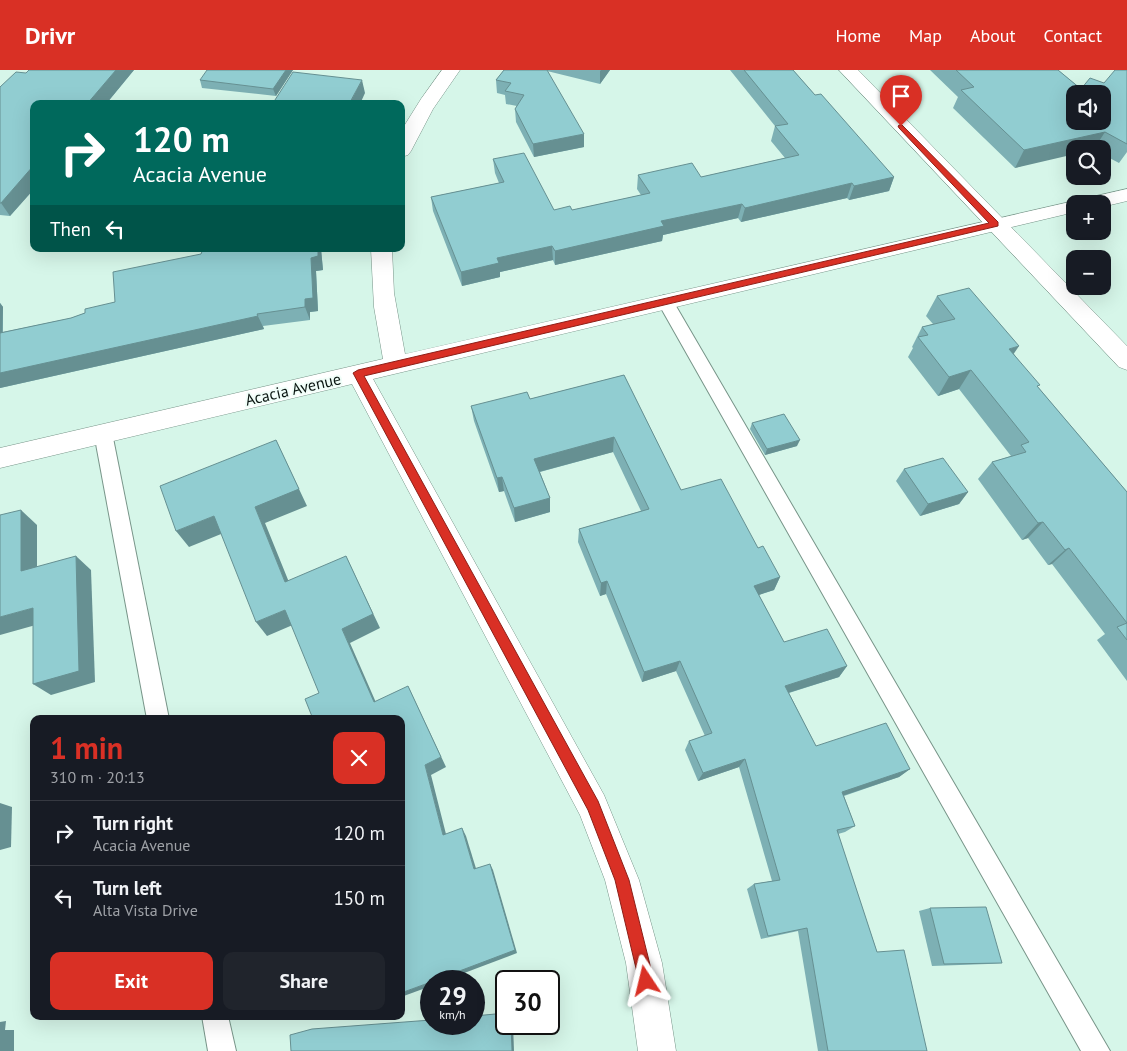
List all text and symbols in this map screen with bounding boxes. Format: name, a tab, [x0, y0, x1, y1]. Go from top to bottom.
text: Drivr	[25, 20, 75, 51]
text: Home	[835, 24, 881, 47]
text: Map	[909, 24, 942, 47]
text: About	[970, 24, 1016, 47]
text: Contact	[1044, 24, 1102, 47]
pin	[880, 75, 922, 126]
icon: arrive	[887, 82, 915, 110]
map controls	[1066, 85, 1111, 295]
button: sound	[1066, 85, 1111, 130]
text: 120 m	[133, 116, 230, 162]
icon: right	[50, 120, 115, 185]
button: search	[1066, 140, 1111, 185]
text: Acacia Avenue	[133, 160, 267, 188]
button: +	[1066, 195, 1111, 240]
icon: left	[101, 215, 129, 243]
text: Then	[50, 217, 91, 241]
button: −	[1066, 250, 1111, 295]
street label: Acacia Avenue	[243, 368, 343, 410]
text: 1 min	[50, 728, 123, 767]
button: close	[333, 732, 385, 784]
text: 310 m · 20:13	[50, 767, 145, 787]
text: Turn right	[93, 811, 173, 835]
icon: right	[50, 819, 78, 847]
text: 120 m	[333, 821, 385, 845]
text: Acacia Avenue	[93, 835, 190, 855]
text: Turn left	[93, 876, 162, 900]
icon: left	[50, 884, 78, 912]
text: 150 m	[333, 886, 385, 910]
text: Alta Vista Drive	[93, 900, 198, 920]
button: Exit	[50, 952, 213, 1010]
button: Share	[223, 952, 385, 1010]
position arrow	[619, 954, 671, 1006]
speed limit sign: 30	[495, 970, 560, 1035]
text: 29	[438, 980, 467, 1012]
text: km/h	[439, 1007, 466, 1022]

